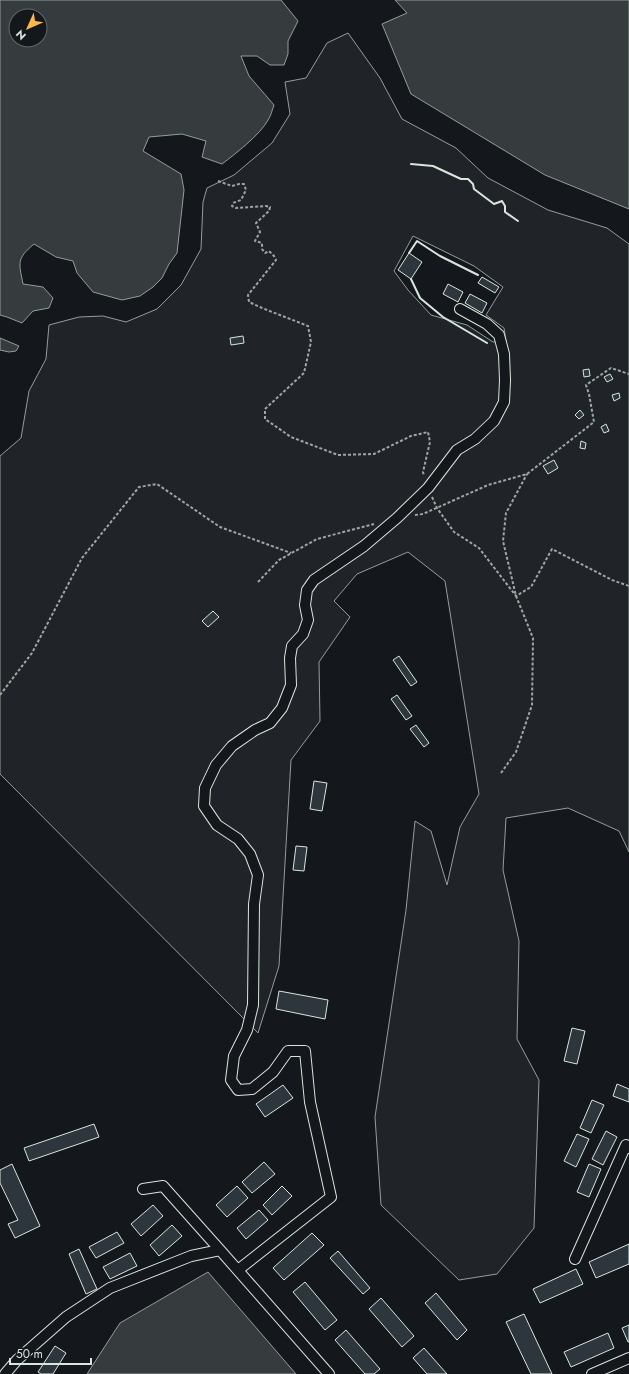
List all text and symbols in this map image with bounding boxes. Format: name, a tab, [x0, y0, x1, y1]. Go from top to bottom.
north arrow	[8, 8, 48, 48]
text: N	[12, 26, 30, 44]
scale bar	[10, 1340, 91, 1366]
text: 50 m	[16, 1345, 43, 1363]

